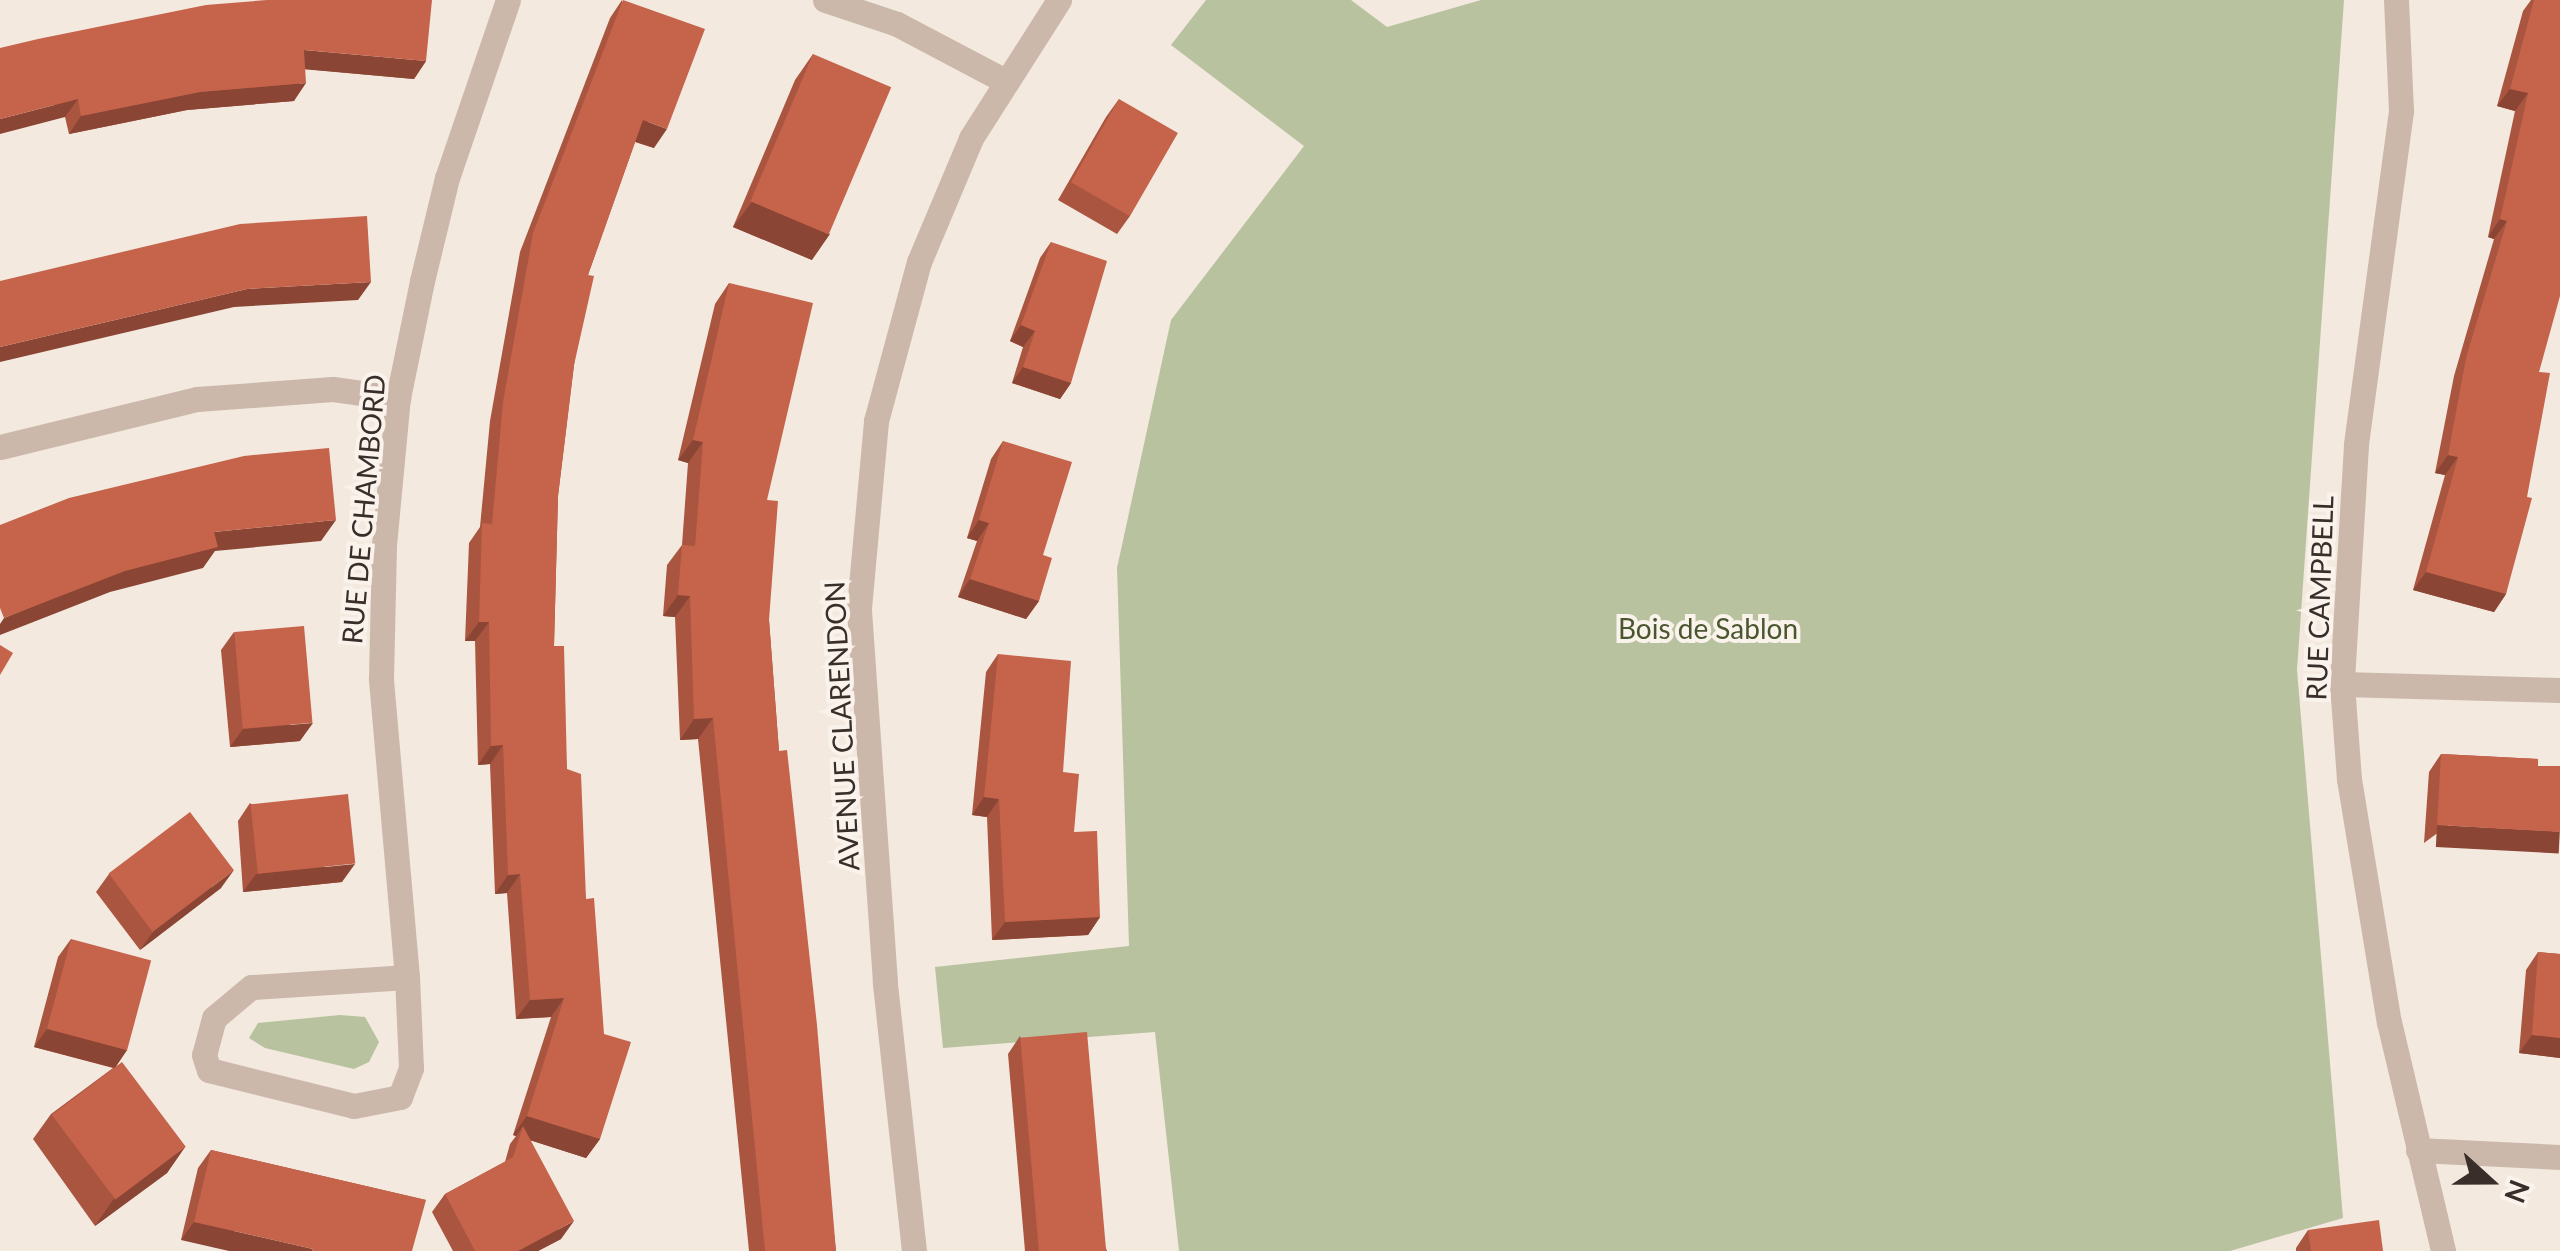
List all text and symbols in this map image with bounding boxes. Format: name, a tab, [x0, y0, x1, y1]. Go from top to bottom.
street label: RUE DE CHAMBORD	[334, 373, 392, 645]
street label: RUE CAMPBELL	[2299, 495, 2339, 701]
street label: AVENUE CLARENDON	[817, 580, 865, 872]
park label: Bois de Sablon	[1618, 611, 1798, 645]
north arrow	[2440, 1131, 2540, 1231]
text: N	[2498, 1176, 2538, 1208]

